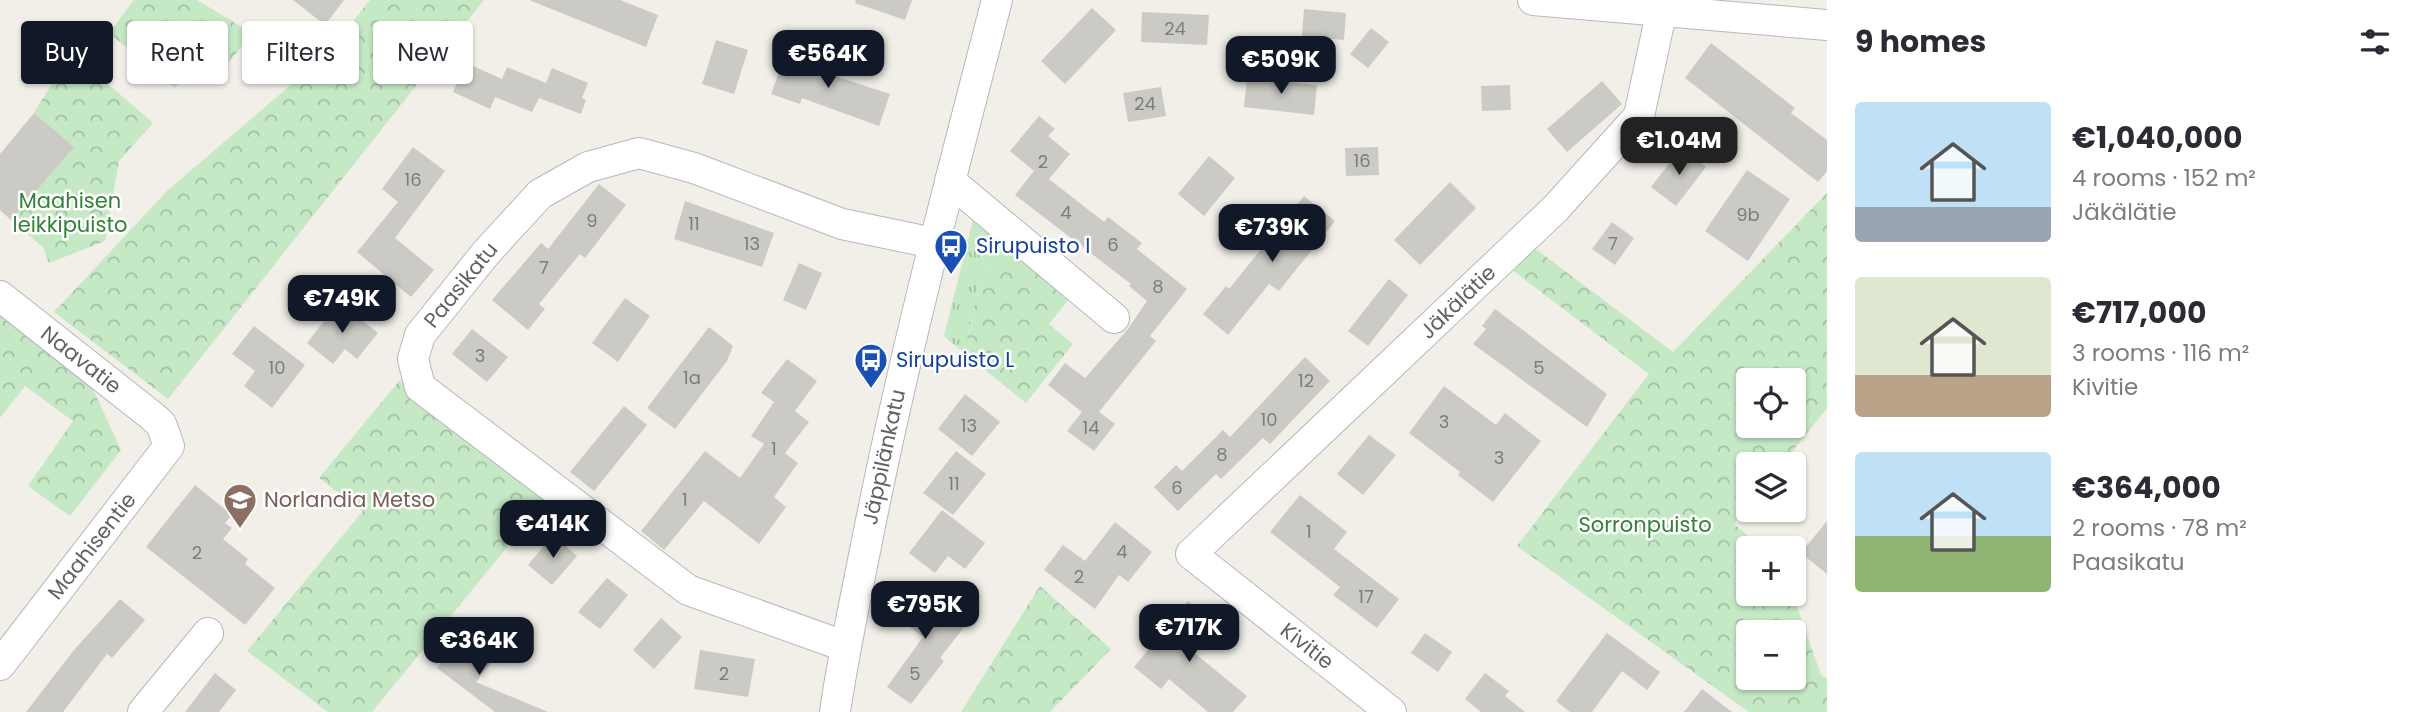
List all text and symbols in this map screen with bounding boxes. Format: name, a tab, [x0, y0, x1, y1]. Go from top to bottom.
house number: 24	[1164, 16, 1186, 41]
text: 9 homes	[1855, 20, 1986, 63]
chip: Buy	[21, 21, 113, 84]
chip: Rent	[127, 21, 228, 84]
chip: Filters	[242, 21, 359, 84]
chip: New	[373, 21, 473, 84]
icon: filters	[2356, 23, 2394, 61]
pin: €564K	[779, 31, 877, 90]
pin: €509K	[1232, 36, 1330, 96]
text: €564K	[788, 37, 868, 69]
text: €509K	[1242, 43, 1320, 75]
house number: 24	[1134, 91, 1156, 116]
text: €1,040,000	[2072, 116, 2243, 159]
pin: €1.04M	[1622, 118, 1736, 177]
text: €1.04M	[1636, 124, 1722, 156]
icon: home	[1911, 130, 1995, 214]
house number: 16	[1353, 148, 1371, 173]
house number: 2	[1038, 149, 1048, 174]
text: 4 rooms · 152 m²	[2072, 162, 2256, 194]
house number: 16	[404, 167, 422, 192]
park label: Maahisen leikkipuisto	[13, 186, 128, 239]
text: Jäkälätie	[2072, 196, 2177, 228]
house number: 4	[1060, 200, 1072, 225]
house number: 9b	[1736, 202, 1760, 227]
pin: €739K	[1223, 204, 1321, 264]
house number: 9	[586, 208, 598, 233]
house number: 11	[688, 211, 700, 236]
text: €739K	[1235, 211, 1309, 243]
bus stop icon: Sirupuisto I	[932, 227, 970, 276]
house number: 13	[744, 231, 760, 256]
place label: Sirupuisto I	[976, 231, 1090, 260]
house number: 7	[1608, 231, 1618, 256]
house number: 6	[1107, 232, 1119, 257]
street label: Paasikatu	[417, 236, 504, 334]
house number: 7	[539, 255, 549, 280]
street label: Jäkälätie	[1413, 258, 1502, 345]
house number: 8	[1152, 274, 1164, 299]
pin: €749K	[293, 276, 391, 335]
text: €749K	[304, 282, 380, 314]
text: €717,000	[2072, 291, 2207, 334]
icon: home	[1911, 305, 1995, 389]
street label: Naavatie	[35, 319, 128, 400]
text: 3 rooms · 116 m²	[2072, 337, 2249, 369]
bus stop icon: Sirupuisto L	[852, 341, 890, 390]
house number: 3	[475, 343, 485, 368]
place label: Sirupuisto L	[896, 345, 1014, 374]
house number: 10	[268, 355, 286, 380]
house number: 5	[1533, 355, 1545, 380]
house number: 1a	[683, 365, 701, 390]
house number: 12	[1298, 368, 1314, 393]
map controls	[1736, 368, 1806, 690]
button: locate	[1736, 368, 1806, 438]
text: Kivitie	[2072, 371, 2138, 403]
street label: Jäppilänkatu	[855, 386, 912, 527]
house number: 10	[1260, 407, 1278, 432]
house number: 3	[1439, 409, 1449, 434]
house number: 13	[961, 413, 977, 438]
house number: 14	[1082, 415, 1100, 440]
house number: 1	[771, 436, 777, 461]
house number: 8	[1216, 442, 1228, 467]
house number: 3	[1494, 445, 1504, 470]
button: layers	[1736, 452, 1806, 522]
text: €364,000	[2072, 466, 2221, 509]
house number: 11	[948, 471, 960, 496]
house number: 6	[1171, 475, 1183, 500]
icon: home	[1911, 480, 1995, 564]
school or university icon: Norlandia Metso	[221, 481, 259, 530]
place label: Norlandia Metso	[264, 485, 435, 514]
street label: Maahisentie	[41, 486, 143, 605]
house number: 1	[682, 487, 688, 512]
pin: €414K	[504, 500, 602, 560]
text: €414K	[516, 507, 590, 539]
park label: Sorronpuisto	[1578, 510, 1712, 539]
text: 2 rooms · 78 m²	[2072, 512, 2247, 544]
house number: 1	[1306, 519, 1312, 544]
button: +	[1736, 536, 1806, 606]
house number: 4	[1116, 539, 1128, 564]
house number: 2	[192, 540, 202, 565]
text: Paasikatu	[2072, 546, 2185, 578]
house number: 2	[1074, 564, 1084, 589]
pin: €795K	[876, 582, 974, 641]
house number: 17	[1358, 584, 1374, 609]
text: €795K	[887, 588, 963, 620]
pin: €717K	[1140, 604, 1238, 664]
text: €717K	[1155, 611, 1223, 643]
street label: Kivitie	[1275, 616, 1340, 676]
pin: €364K	[430, 618, 528, 677]
button: −	[1736, 620, 1806, 690]
text: €364K	[440, 624, 518, 656]
house number: 2	[719, 661, 729, 686]
house number: 5	[909, 661, 921, 686]

